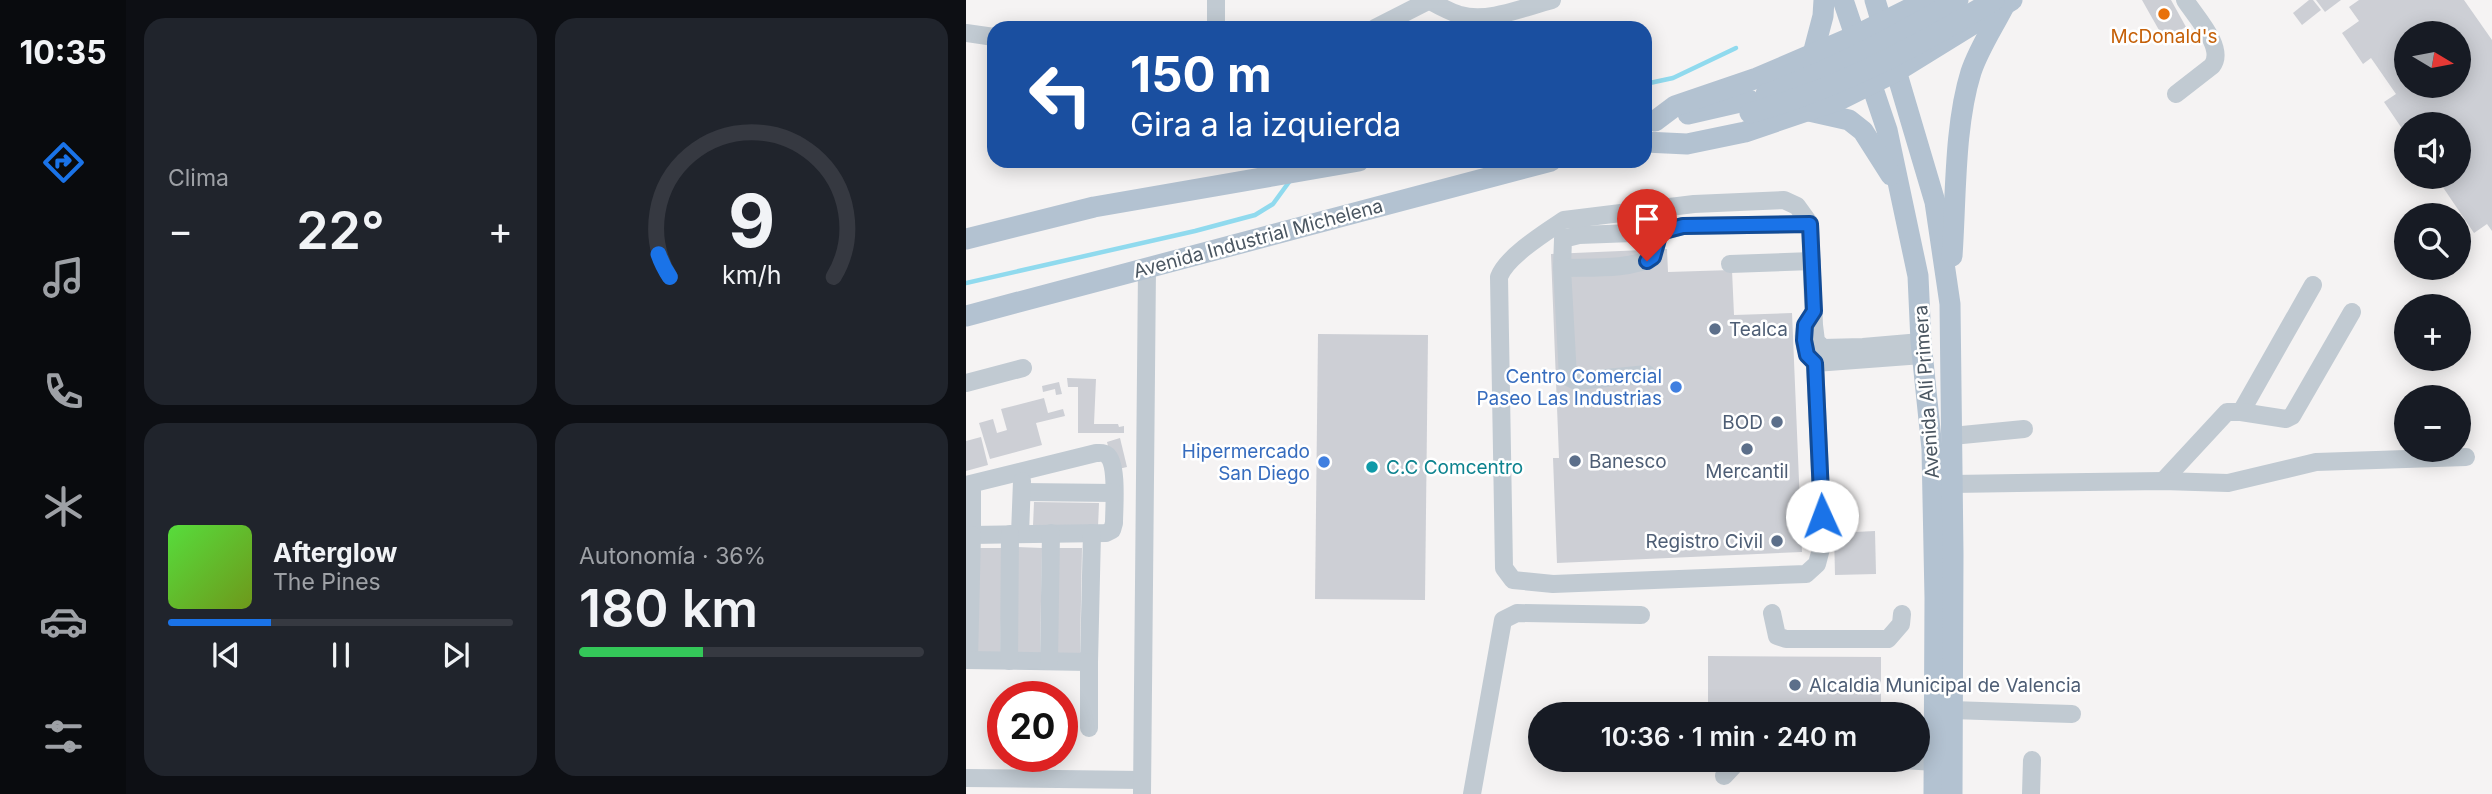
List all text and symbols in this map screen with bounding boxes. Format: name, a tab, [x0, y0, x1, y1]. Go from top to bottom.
marker: McDonald's	[2156, 6, 2172, 22]
north arrow	[2394, 21, 2471, 98]
map controls	[2394, 21, 2471, 462]
place label: McDonald's	[2111, 25, 2217, 48]
text: 10:35	[19, 33, 107, 72]
text: 150 m	[1130, 45, 1272, 104]
icon: left	[1015, 49, 1106, 140]
text: Gira a la izquierda	[1130, 105, 1401, 144]
button: sound	[2394, 112, 2471, 189]
icon: directions	[39, 138, 88, 187]
text: Clima	[168, 164, 229, 192]
text: 9	[728, 177, 775, 266]
pin	[1617, 189, 1677, 261]
street label: Avenida Industrial Michelena	[1131, 194, 1385, 283]
text: 22°	[296, 199, 385, 262]
icon: arrive	[1628, 200, 1666, 238]
button: search	[2394, 203, 2471, 280]
text: −	[168, 207, 193, 253]
text: +	[488, 207, 513, 253]
icon: music	[39, 253, 88, 302]
text: km/h	[722, 260, 781, 290]
button: +	[2394, 294, 2471, 371]
street label: Avenida Alí Primera	[1909, 304, 1944, 480]
place label: Tealca	[1729, 318, 1788, 341]
marker: Tealca	[1707, 321, 1723, 337]
place label: Centro Comercial Paseo Las Industrias	[1476, 365, 1662, 410]
icon: phone	[39, 367, 88, 416]
marker: Centro Comercial Paseo Las Industrias	[1668, 379, 1684, 395]
button: −	[2394, 385, 2471, 462]
place label: BOD	[1722, 411, 1763, 434]
marker: BOD	[1769, 414, 1785, 430]
place label: Hipermercado San Diego	[1182, 440, 1310, 485]
marker: Mercantil	[1739, 441, 1755, 457]
place label: Banesco	[1589, 450, 1667, 473]
marker: Banesco	[1567, 453, 1583, 469]
marker: Hipermercado San Diego	[1316, 454, 1332, 470]
place label: C.C Comcentro	[1386, 456, 1523, 479]
marker: C.C Comcentro	[1364, 459, 1380, 475]
place label: Mercantil	[1705, 460, 1789, 483]
position arrow	[1785, 479, 1859, 553]
icon: climate	[39, 482, 88, 531]
place label: Registro Civil	[1646, 530, 1763, 553]
marker: Registro Civil	[1769, 533, 1785, 549]
text: Afterglow	[273, 537, 397, 568]
text: Autonomía · 36%	[579, 542, 766, 570]
text: The Pines	[273, 568, 381, 596]
text: 180 km	[579, 577, 758, 640]
icon: car	[39, 597, 88, 646]
icon: previous	[207, 636, 245, 674]
icon: pause	[322, 636, 360, 674]
icon: next	[437, 636, 475, 674]
place label: Alcaldia Municipal de Valencia	[1809, 674, 2081, 697]
marker: Alcaldia Municipal de Valencia	[1787, 677, 1803, 693]
speed limit sign: 20	[987, 681, 1078, 772]
icon: filters	[39, 712, 88, 761]
text: 10:36 · 1 min · 240 m	[1601, 721, 1857, 752]

